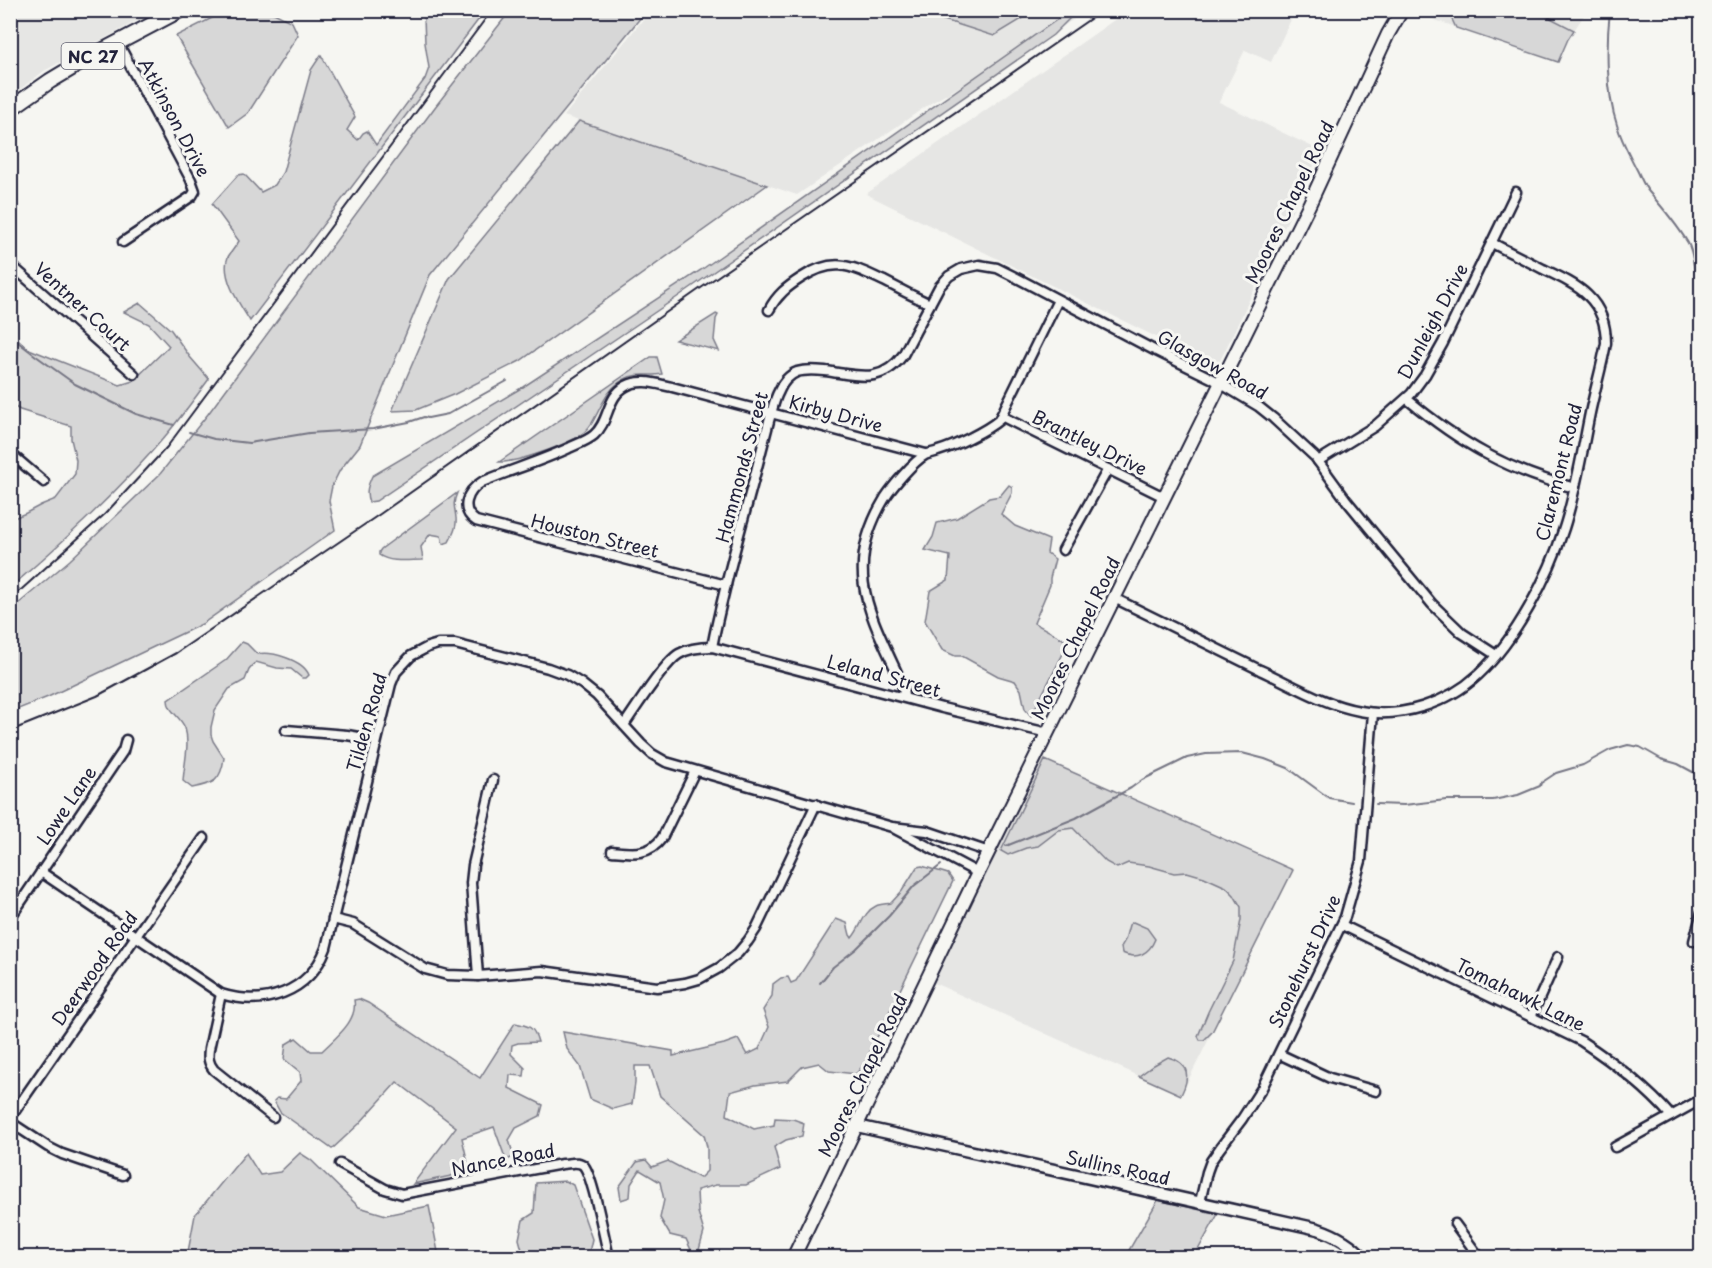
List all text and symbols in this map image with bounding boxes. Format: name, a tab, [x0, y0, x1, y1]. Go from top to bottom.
road number: NC 27	[62, 43, 124, 69]
street label: Atkinson Drive	[132, 53, 218, 181]
street label: Moores Chapel Road	[1238, 116, 1340, 288]
street label: Ventner Court	[29, 255, 137, 357]
street label: Dunleigh Drive	[1390, 258, 1474, 384]
street label: Glasgow Road	[1153, 322, 1273, 406]
street label: Hammonds Street	[708, 388, 774, 546]
street label: Kirby Drive	[786, 388, 886, 438]
street label: Claremont Road	[1528, 400, 1588, 544]
street label: Brantley Drive	[1028, 402, 1152, 482]
street label: Houston Street	[528, 506, 662, 564]
street label: Moores Chapel Road	[1024, 552, 1126, 724]
street label: Leland Street	[824, 647, 944, 703]
street label: Tilden Road	[339, 669, 393, 775]
street label: Lowe Lane	[30, 760, 102, 850]
street label: Stonehurst Drive	[1261, 890, 1347, 1032]
street label: Deerwood Road	[44, 905, 144, 1031]
street label: Tomahawk Lane	[1452, 951, 1590, 1037]
street label: Moores Chapel Road	[811, 989, 913, 1161]
street label: Nance Road	[449, 1136, 557, 1182]
street label: Sullins Road	[1063, 1143, 1173, 1191]

